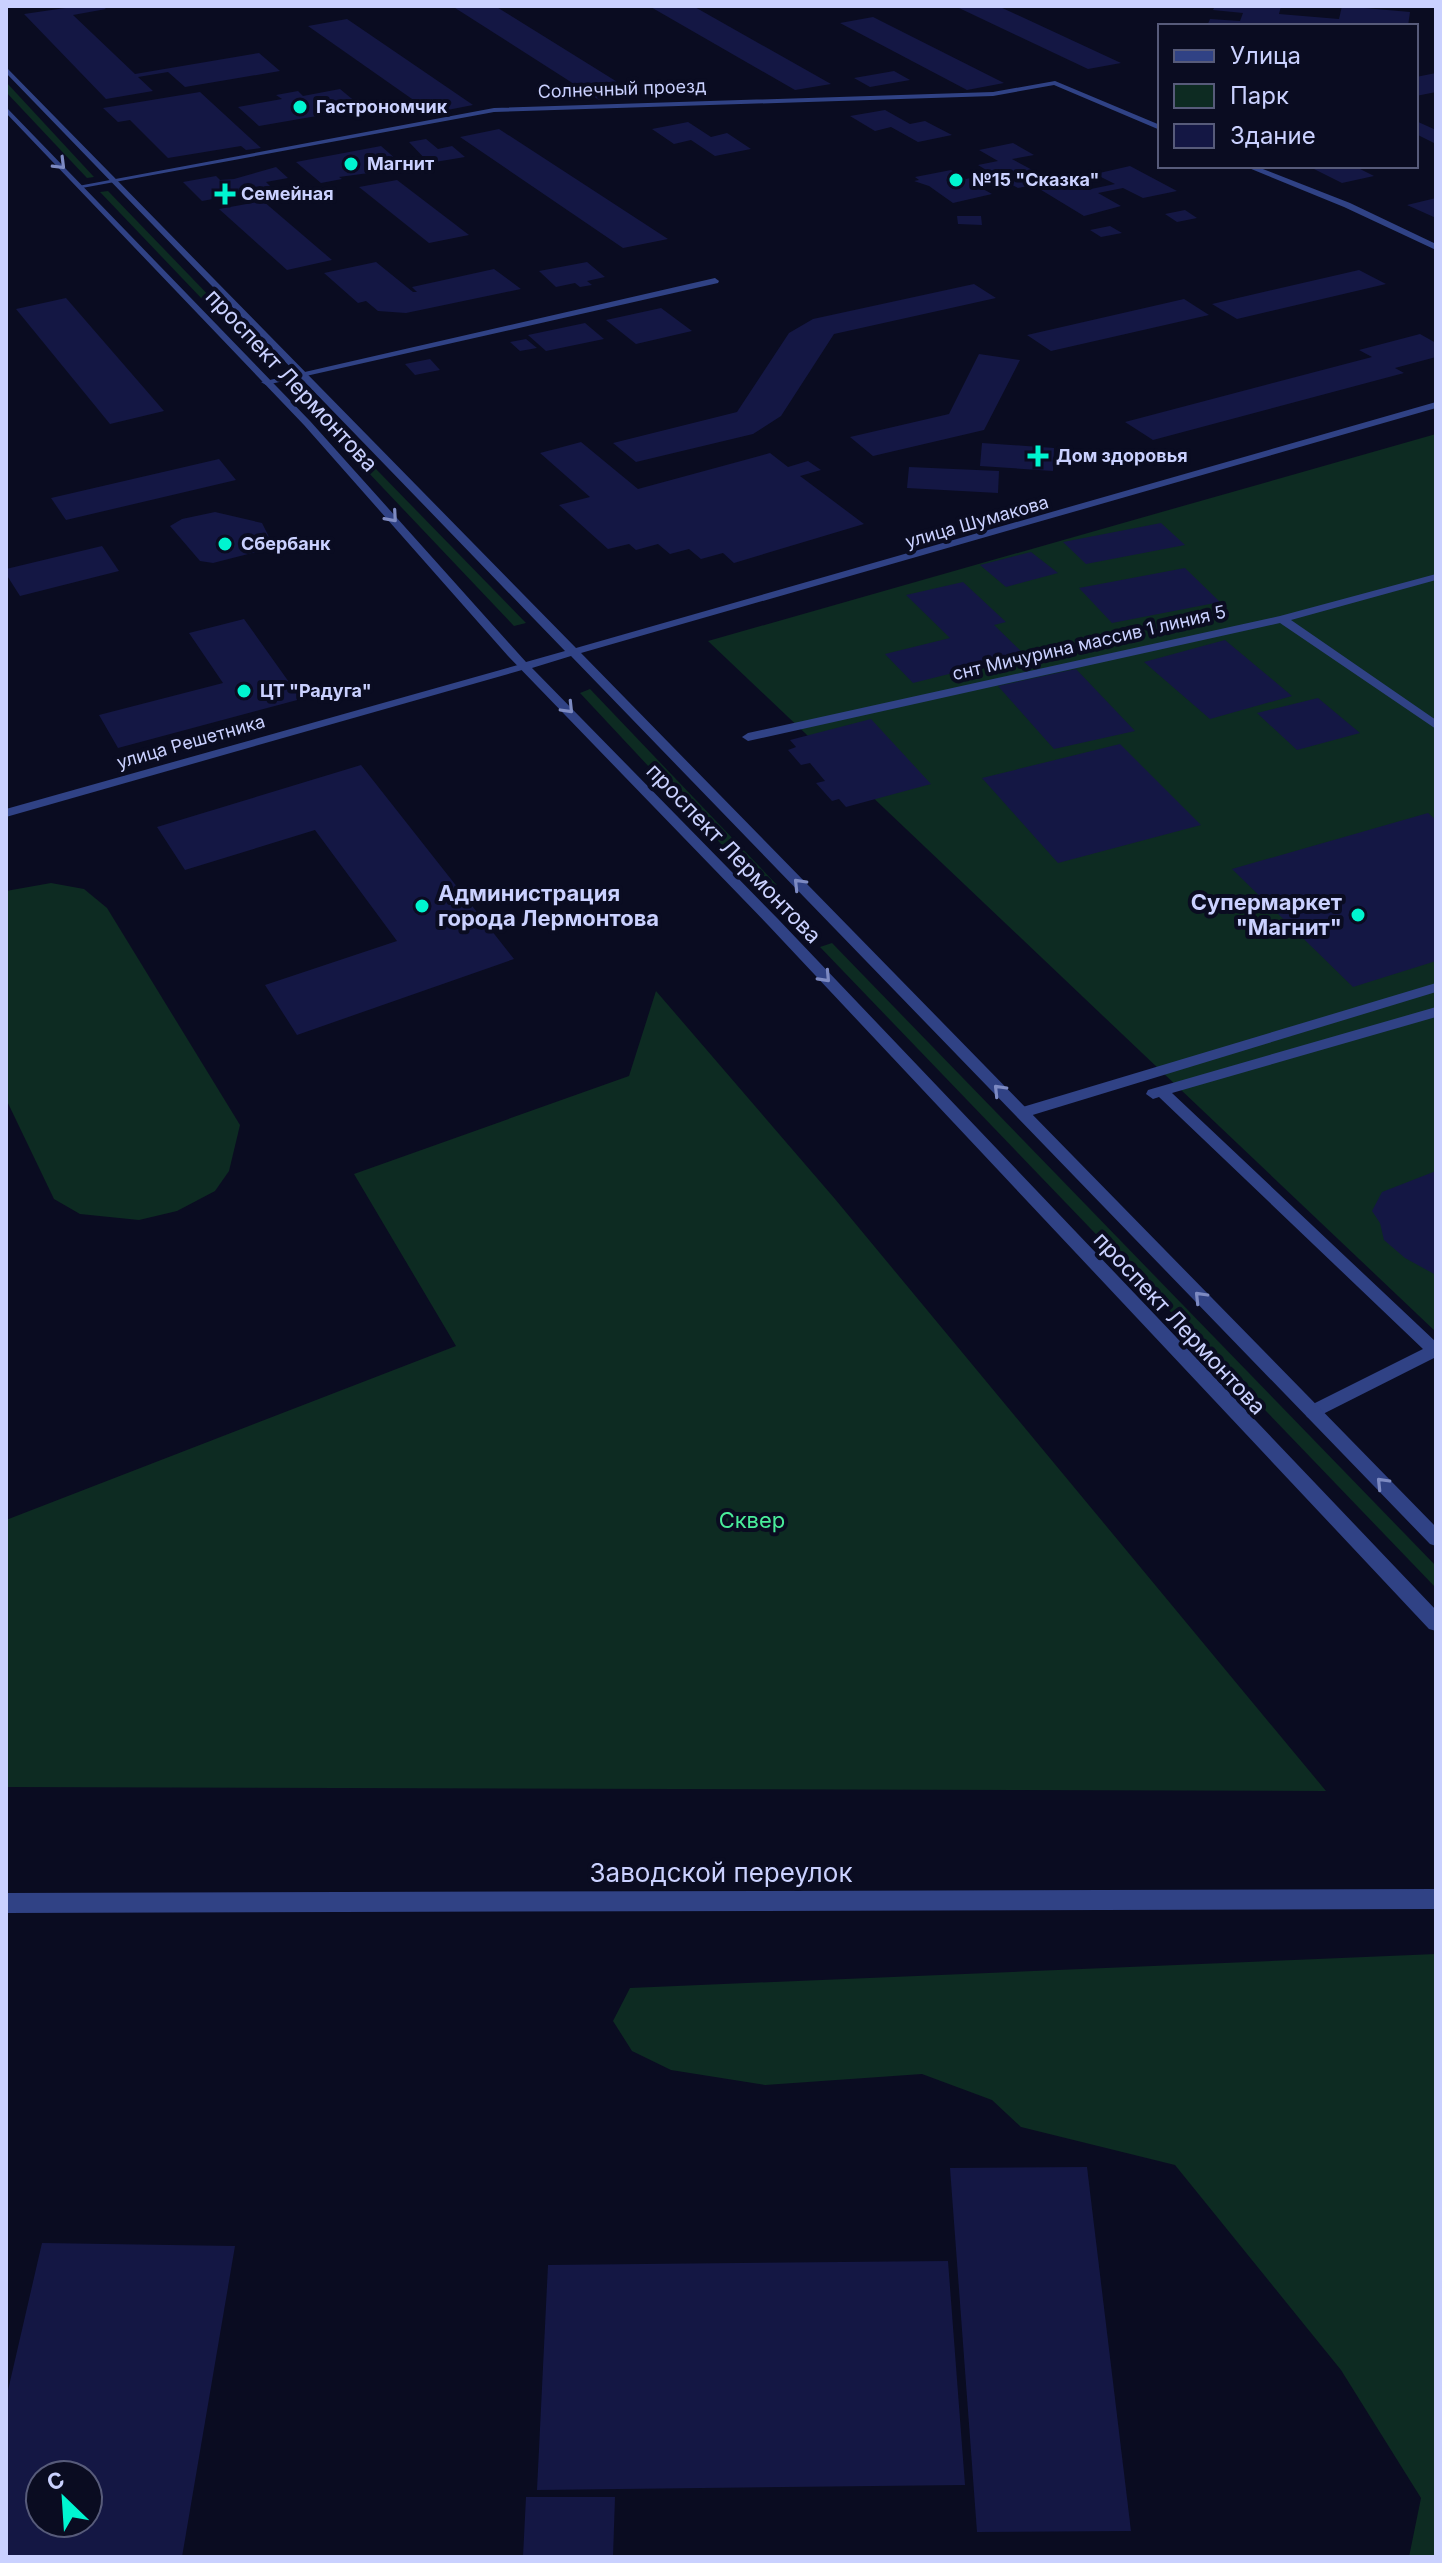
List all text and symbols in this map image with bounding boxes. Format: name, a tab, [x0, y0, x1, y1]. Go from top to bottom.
legend	[1158, 24, 1418, 168]
text: Улица	[1230, 41, 1301, 70]
street label: Солнечный проезд	[537, 75, 707, 102]
text: Парк	[1230, 81, 1289, 110]
place label: Гастрономчик	[316, 96, 448, 117]
marker: Гастрономчик	[291, 98, 309, 116]
text: Здание	[1230, 121, 1316, 150]
place label: Магнит	[367, 153, 434, 174]
one-way arrow	[51, 155, 66, 169]
marker: Магнит	[342, 155, 360, 173]
place label: №15 "Сказка"	[972, 169, 1099, 190]
marker: №15 "Сказка"	[947, 171, 965, 189]
place label: Семейная	[241, 183, 334, 204]
marker: Семейная	[216, 185, 234, 203]
street label: проспект Лермонтова	[201, 283, 383, 477]
marker: Дом здоровья	[1027, 445, 1049, 467]
place label: Дом здоровья	[1056, 445, 1188, 466]
street label: улица Шумакова	[903, 491, 1051, 552]
one-way arrow	[382, 507, 397, 522]
place label: Сбербанк	[241, 533, 331, 554]
marker: Сбербанк	[216, 535, 234, 553]
street label: снт Мичурина массив 1 линия 5	[950, 601, 1228, 684]
place label: ЦТ "Радуга"	[260, 680, 372, 701]
marker: ЦТ "Радуга"	[235, 682, 253, 700]
one-way arrow	[559, 699, 573, 713]
street label: улица Решетника	[114, 710, 267, 773]
street label: проспект Лермонтова	[641, 758, 827, 948]
one-way arrow	[793, 879, 808, 893]
place label: Администрация города Лермонтова	[438, 880, 659, 931]
place label: Супермаркет "Магнит"	[1191, 889, 1342, 940]
marker: Администрация города Лермонтова	[413, 897, 431, 915]
marker: Супермаркет "Магнит"	[1349, 906, 1367, 924]
one-way arrow	[815, 968, 830, 982]
one-way arrow	[994, 1085, 1009, 1099]
street label: проспект Лермонтова	[1089, 1226, 1271, 1420]
one-way arrow	[1195, 1292, 1209, 1306]
one-way arrow	[1376, 1478, 1391, 1492]
park label: Сквер	[719, 1507, 785, 1533]
street label: Заводской переулок	[590, 1857, 852, 1888]
north arrow	[24, 2459, 104, 2539]
text: С	[43, 2466, 68, 2496]

